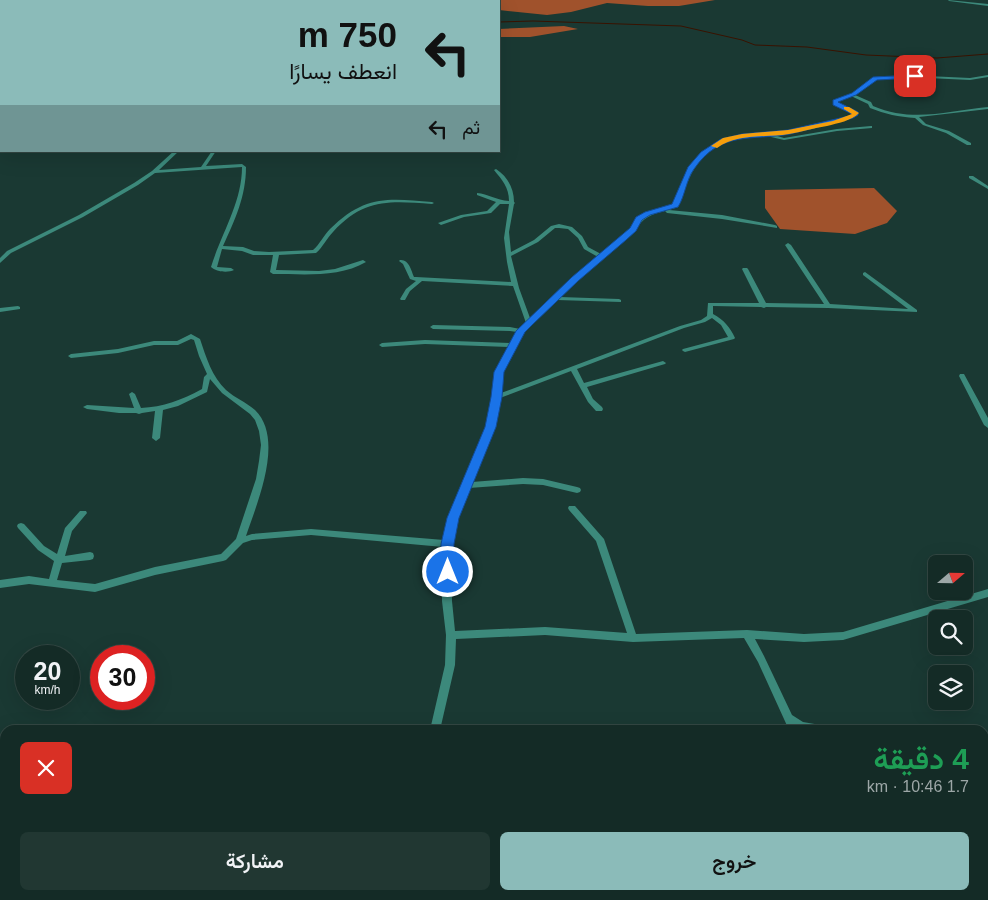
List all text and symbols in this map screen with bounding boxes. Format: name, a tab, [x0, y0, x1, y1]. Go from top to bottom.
text: 750 m	[298, 15, 397, 54]
icon: left	[415, 20, 480, 85]
pin	[894, 55, 936, 97]
text: انعطف يسارًا	[289, 59, 397, 84]
icon: arrive	[901, 62, 929, 90]
icon: left	[424, 115, 452, 143]
text: ثم	[462, 117, 480, 138]
position arrow	[421, 545, 473, 597]
north arrow	[928, 555, 972, 600]
map controls	[928, 555, 973, 710]
button: search	[928, 610, 973, 655]
speed limit sign: 30	[90, 645, 155, 710]
text: 20	[34, 657, 61, 685]
button: layers	[928, 665, 973, 710]
text: km/h	[34, 683, 61, 697]
button: close	[20, 742, 72, 794]
text: 4 دقيقة	[874, 742, 969, 775]
text: 1.7 km · 10:46	[867, 778, 969, 795]
button: مشاركة	[20, 832, 490, 890]
button: خروج	[500, 832, 969, 890]

